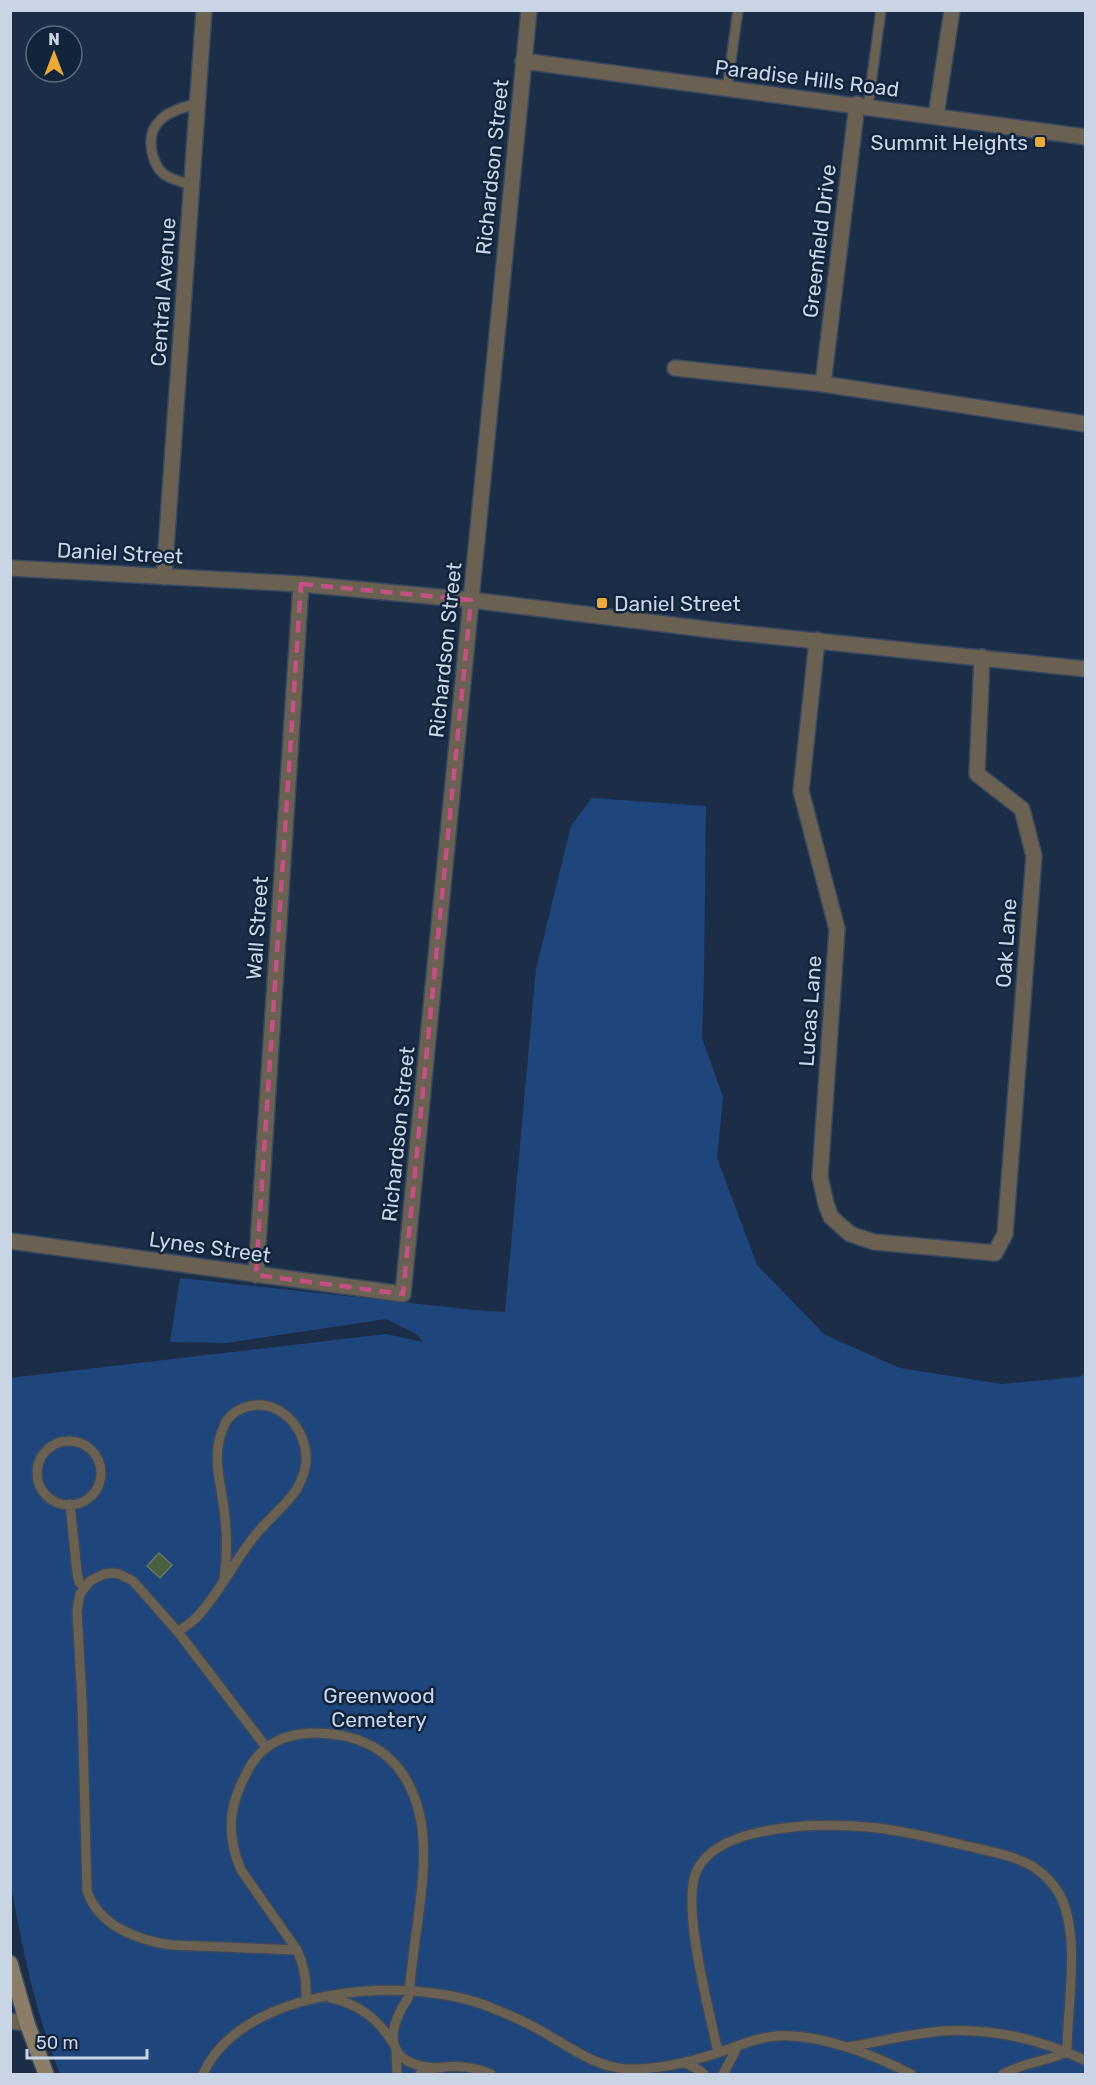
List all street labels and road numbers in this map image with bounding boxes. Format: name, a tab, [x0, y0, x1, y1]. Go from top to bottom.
street label: Paradise Hills Road	[713, 54, 901, 102]
street label: Richardson Street	[470, 78, 514, 256]
street label: Greenfield Drive	[797, 163, 841, 319]
street label: Central Avenue	[145, 217, 181, 367]
street label: Daniel Street	[56, 537, 184, 569]
street label: Richardson Street	[423, 561, 467, 739]
street label: Wall Street	[241, 875, 273, 981]
street label: Oak Lane	[990, 897, 1022, 989]
street label: Lucas Lane	[794, 955, 826, 1067]
street label: Richardson Street	[376, 1045, 420, 1223]
street label: Lynes Street	[148, 1226, 272, 1268]

